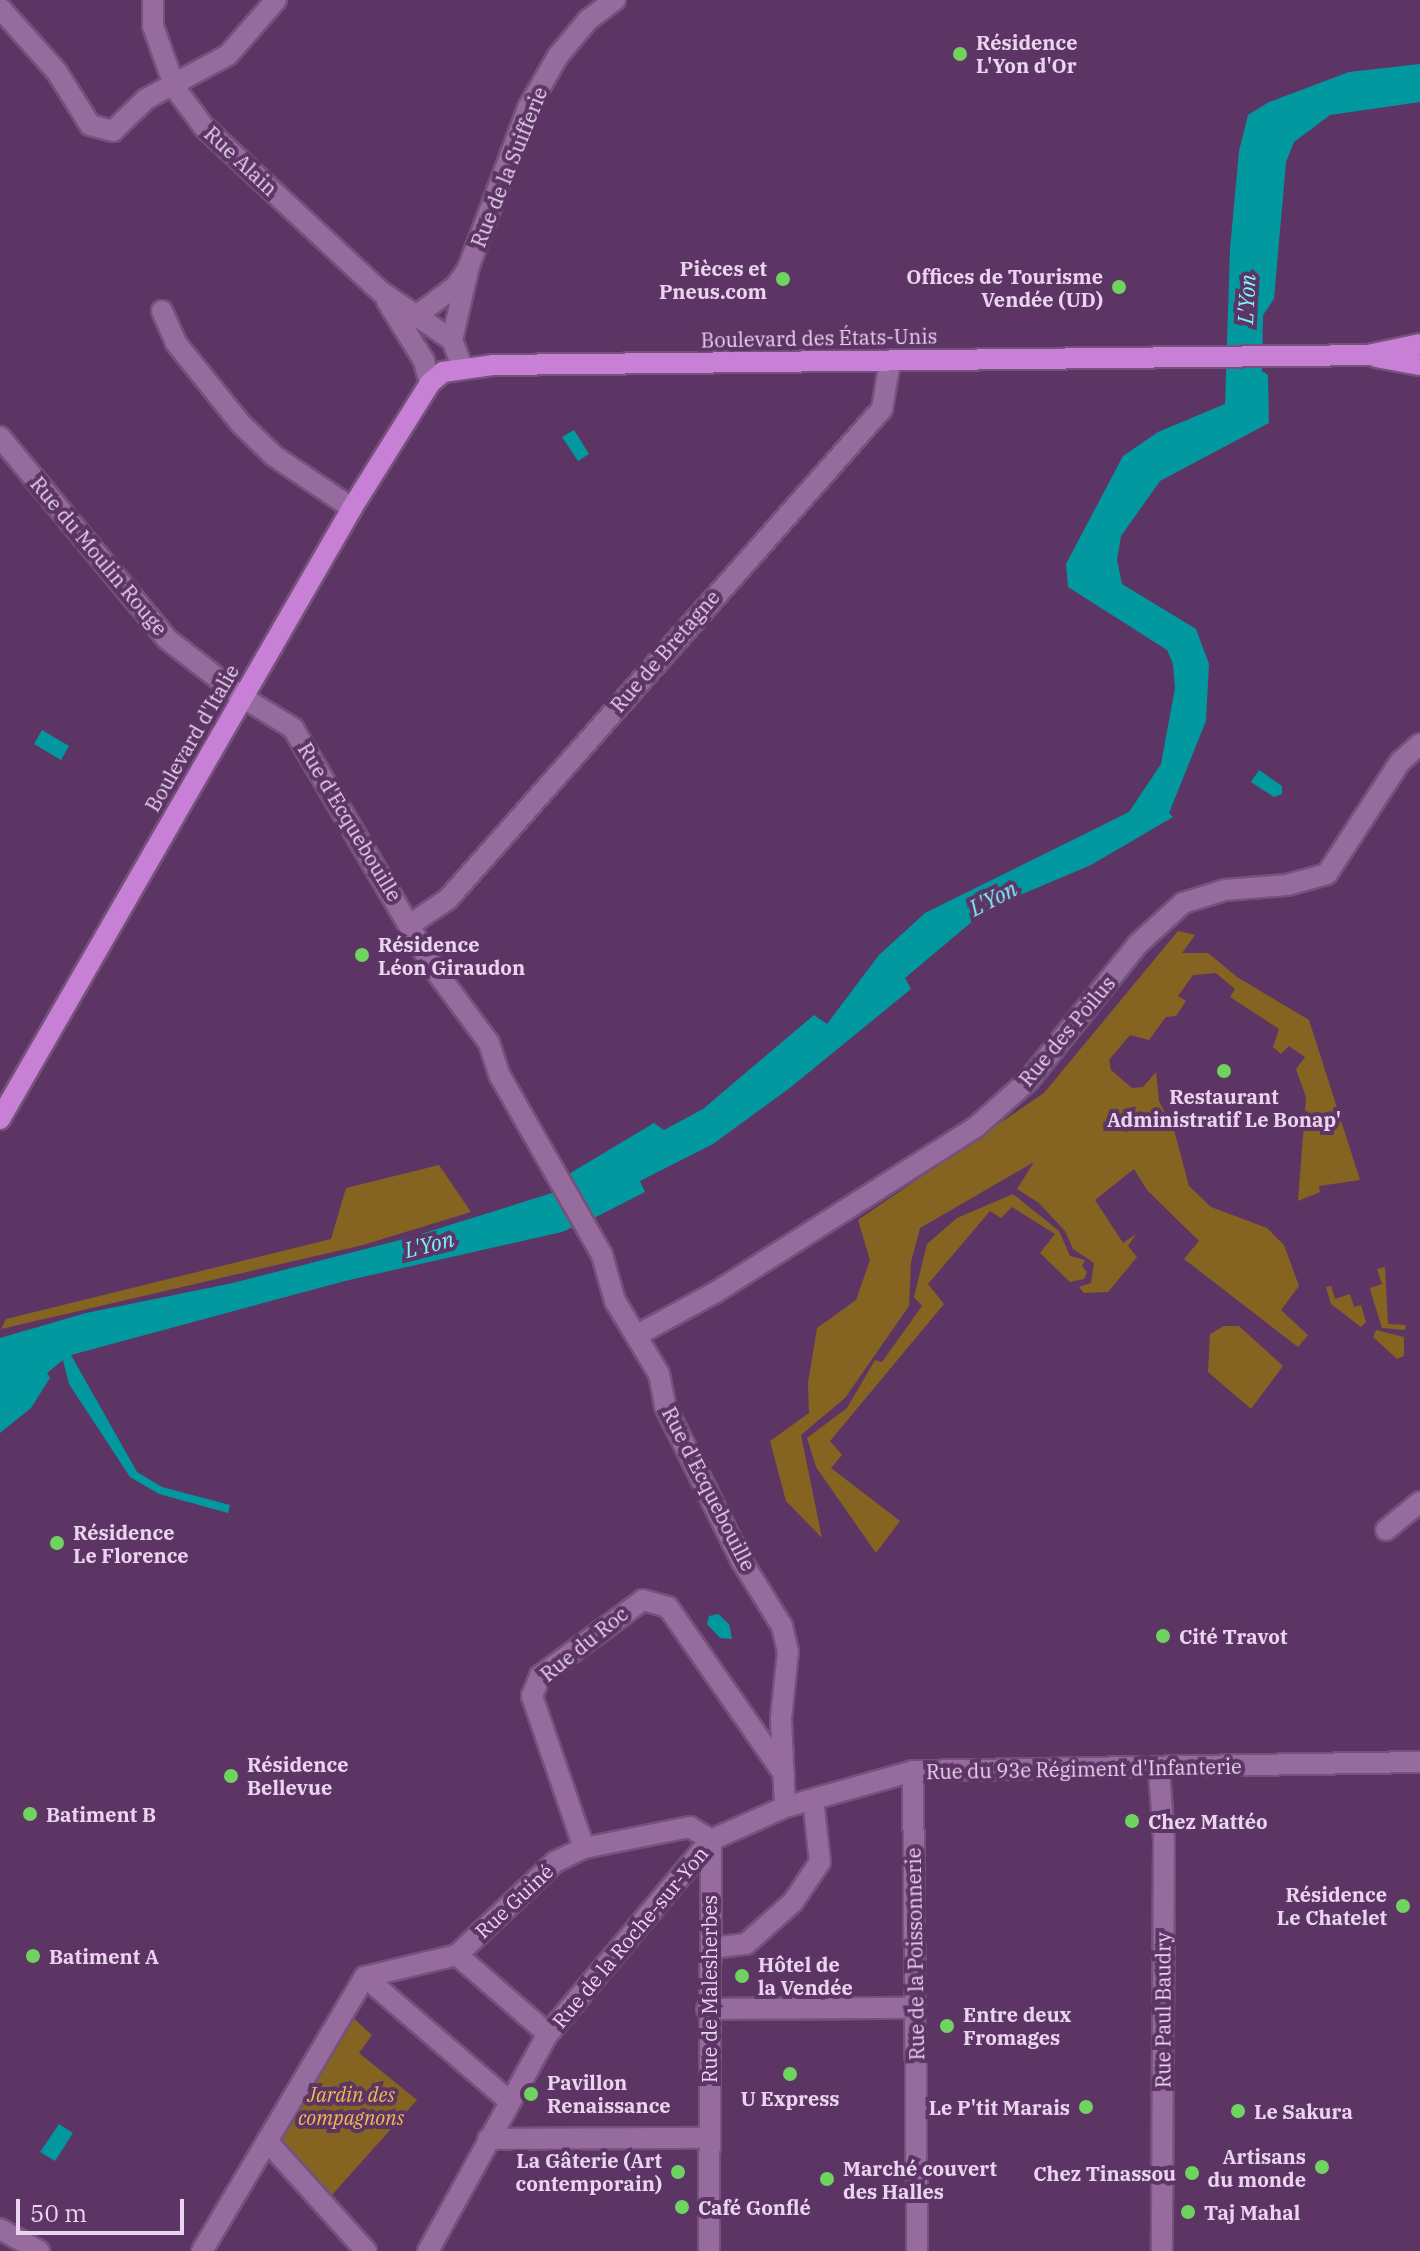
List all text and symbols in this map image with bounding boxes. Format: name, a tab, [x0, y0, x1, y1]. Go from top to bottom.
place label: Résidence L'Yon d'Or	[976, 30, 1077, 77]
marker: Résidence L'Yon d'Or	[951, 45, 969, 63]
street label: Rue de la Suifferie	[466, 83, 552, 251]
street label: Rue Alain	[200, 121, 282, 201]
place label: Pièces et Pneus.com	[659, 256, 767, 303]
place label: Offices de Tourisme Vendée (UD)	[906, 264, 1103, 311]
marker: Pièces et Pneus.com	[774, 270, 792, 288]
water label: L'Yon	[1232, 273, 1260, 325]
marker: Offices de Tourisme Vendée (UD)	[1110, 278, 1128, 296]
street label: Boulevard des États-Unis	[701, 324, 937, 352]
street label: Rue du Moulin Rouge	[26, 472, 172, 640]
street label: Rue de Bretagne	[605, 585, 725, 717]
street label: Boulevard d'Italie	[140, 660, 244, 816]
street label: Rue d'Ecquebouille	[293, 738, 407, 906]
water label: L'Yon	[965, 875, 1021, 921]
place label: Résidence Léon Giraudon	[378, 932, 525, 979]
marker: Résidence Léon Giraudon	[353, 946, 371, 964]
street label: Rue des Poilus	[1014, 971, 1120, 1091]
marker: Restaurant Administratif Le Bonap'	[1215, 1062, 1233, 1080]
place label: Restaurant Administratif Le Bonap'	[1107, 1084, 1341, 1131]
water label: L'Yon	[402, 1225, 456, 1263]
street label: Rue d'Ecquebouille	[657, 1403, 761, 1575]
place label: Résidence Le Florence	[73, 1520, 189, 1567]
marker: Résidence Le Florence	[48, 1534, 66, 1552]
street label: Rue du Roc	[536, 1602, 632, 1686]
place label: Cité Travot	[1179, 1624, 1287, 1648]
marker: Cité Travot	[1154, 1627, 1172, 1645]
place label: Résidence Bellevue	[247, 1752, 348, 1799]
street label: Rue du 93e Régiment d'Infanterie	[926, 1754, 1242, 1784]
marker: Résidence Bellevue	[222, 1767, 240, 1785]
place label: Batiment B	[46, 1802, 156, 1826]
marker: Batiment B	[21, 1805, 39, 1823]
place label: Chez Mattéo	[1148, 1809, 1268, 1833]
marker: Chez Mattéo	[1123, 1812, 1141, 1830]
street label: Rue de la Roche-sur-Yon	[547, 1841, 713, 2033]
street label: Rue de la Poissonnerie	[901, 1847, 929, 2061]
street label: Rue Guiné	[470, 1859, 558, 1943]
place label: Résidence Le Chatelet	[1277, 1882, 1387, 1929]
street label: Rue de Malesherbes	[697, 1895, 721, 2083]
marker: Résidence Le Chatelet	[1394, 1897, 1412, 1915]
street label: Rue Paul Baudry	[1151, 1932, 1175, 2088]
place label: Batiment A	[49, 1944, 159, 1968]
marker: Batiment A	[24, 1947, 42, 1965]
place label: Hôtel de la Vendée	[758, 1952, 853, 1999]
marker: Hôtel de la Vendée	[733, 1967, 751, 1985]
place label: Entre deux Fromages	[963, 2002, 1071, 2049]
marker: Entre deux Fromages	[938, 2017, 956, 2035]
marker: U Express	[781, 2065, 799, 2083]
place label: Pavillon Renaissance	[547, 2070, 671, 2117]
park label: Jardin des compagnons	[298, 2082, 404, 2129]
marker: Pavillon Renaissance	[522, 2085, 540, 2103]
place label: U Express	[741, 2086, 839, 2110]
place label: Le P'tit Marais	[929, 2095, 1070, 2119]
marker: Le P'tit Marais	[1077, 2098, 1095, 2116]
place label: Le Sakura	[1254, 2099, 1353, 2123]
marker: Le Sakura	[1229, 2102, 1247, 2120]
place label: Artisans du monde	[1208, 2144, 1306, 2191]
place label: La Gâterie (Art contemporain)	[516, 2148, 662, 2195]
place label: Marché couvert des Halles	[843, 2156, 997, 2203]
marker: Artisans du monde	[1313, 2158, 1331, 2176]
place label: Chez Tinassou	[1033, 2161, 1176, 2185]
marker: La Gâterie (Art contemporain)	[669, 2163, 687, 2181]
marker: Chez Tinassou	[1183, 2164, 1201, 2182]
marker: Marché couvert des Halles	[818, 2170, 836, 2188]
scale bar	[20, 2183, 188, 2233]
place label: Café Gonflé	[698, 2195, 811, 2219]
text: 50 m	[30, 2197, 87, 2229]
marker: Café Gonflé	[673, 2198, 691, 2216]
place label: Taj Mahal	[1204, 2200, 1300, 2224]
marker: Taj Mahal	[1179, 2203, 1197, 2221]

